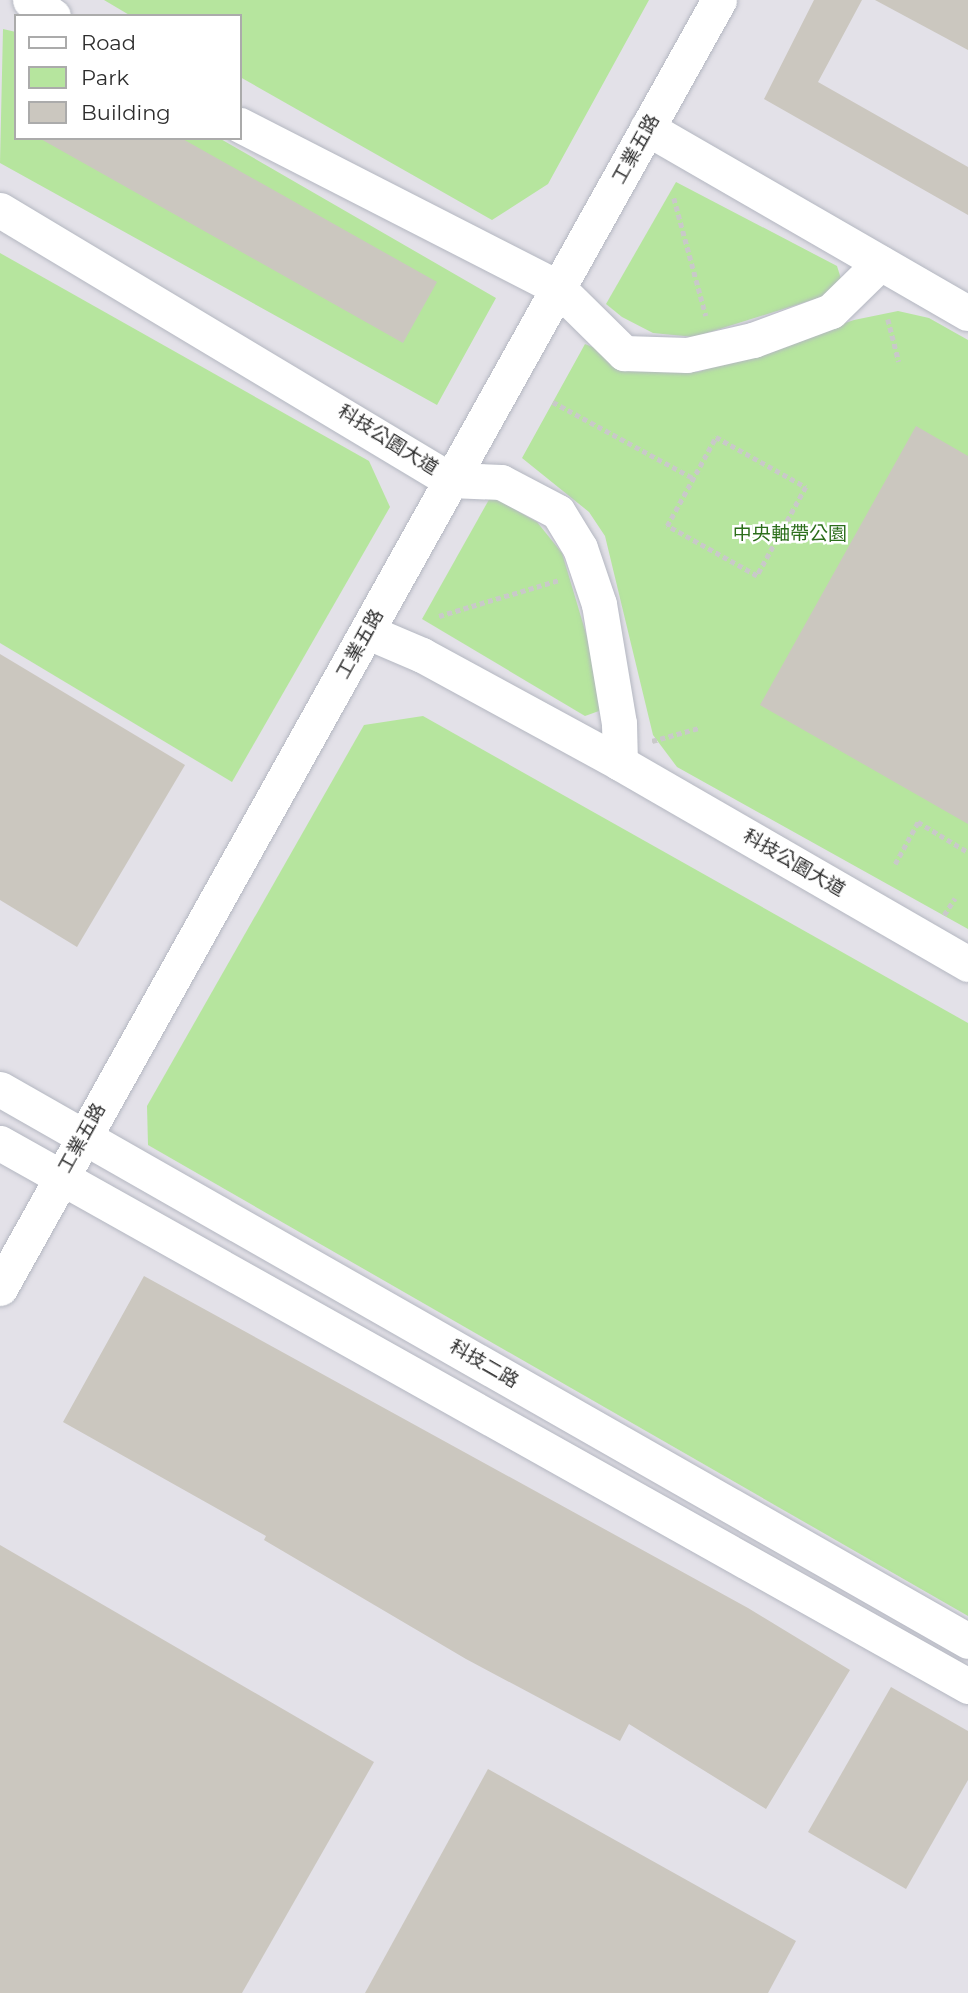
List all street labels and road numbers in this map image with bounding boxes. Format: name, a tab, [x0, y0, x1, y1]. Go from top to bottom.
street label: 工業五路	[608, 110, 664, 188]
street label: 科技公園大道	[334, 400, 442, 480]
street label: 工業五路	[332, 605, 388, 683]
street label: 科技公園大道	[739, 825, 849, 901]
street label: 工業五路	[54, 1099, 110, 1177]
street label: 科技二路	[445, 1335, 523, 1393]

